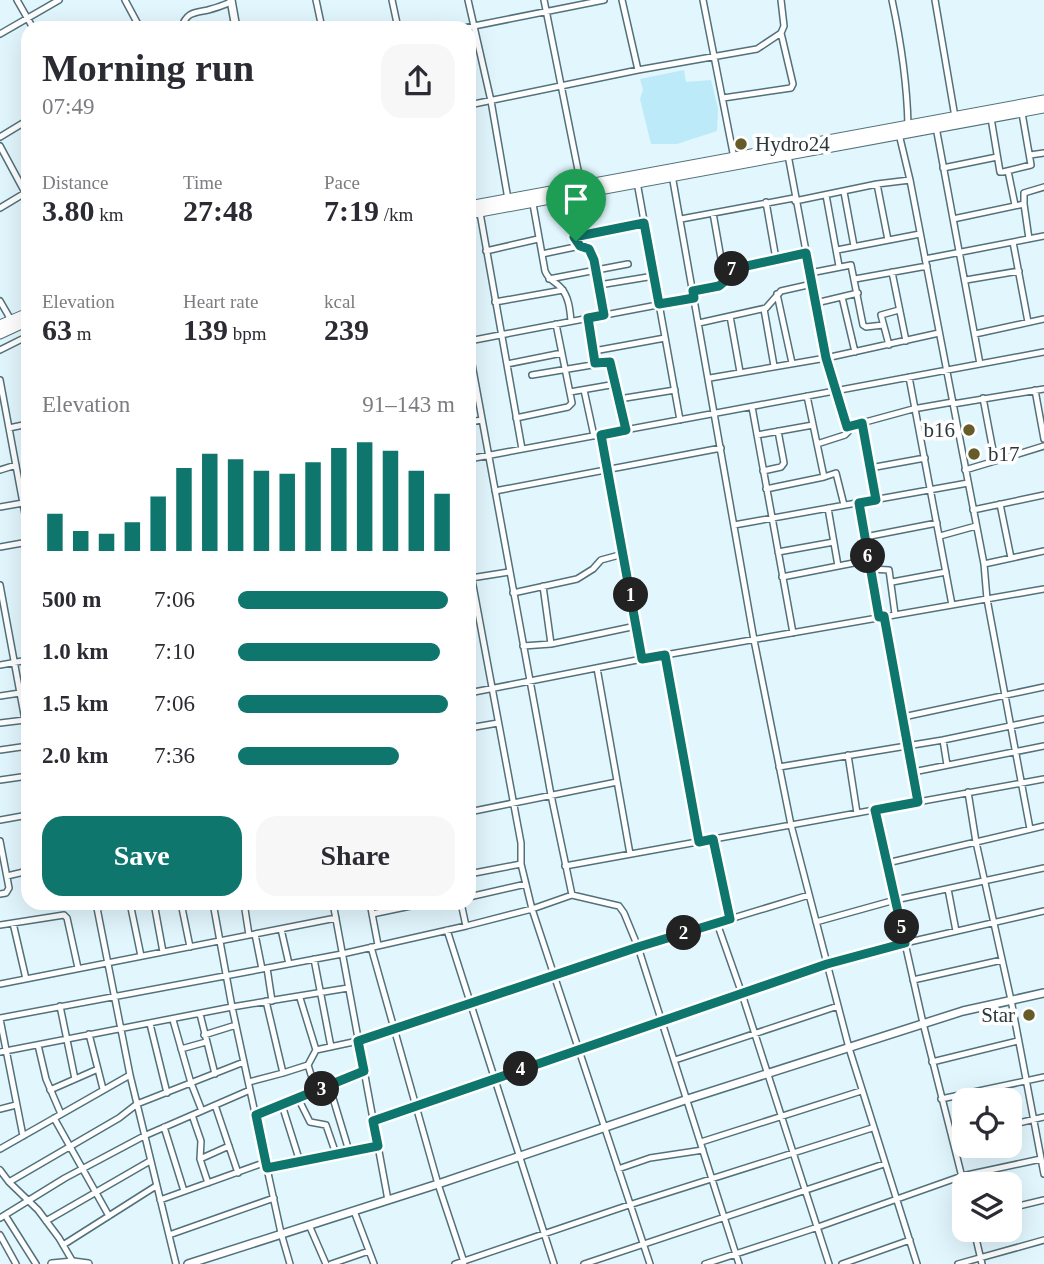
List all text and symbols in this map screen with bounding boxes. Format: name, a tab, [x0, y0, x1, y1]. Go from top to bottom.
button: share	[381, 44, 455, 118]
text: Morning run	[42, 47, 254, 89]
text: 07:49	[42, 94, 94, 119]
place label: Hydro24	[755, 132, 830, 156]
marker: Hydro24	[733, 136, 749, 152]
pin	[546, 169, 606, 241]
text: Distance	[42, 172, 108, 193]
text: Time	[183, 172, 222, 193]
text: Pace	[324, 172, 360, 193]
icon: arrive	[557, 180, 595, 218]
text: 3.80	[42, 194, 95, 227]
text: 27:48	[183, 194, 253, 227]
text: 7:19	[324, 194, 379, 227]
text: km	[95, 204, 124, 225]
text: /km	[379, 204, 413, 225]
pin: 7	[714, 252, 750, 286]
text: 7	[727, 258, 736, 279]
text: Elevation	[42, 291, 115, 312]
text: Heart rate	[183, 291, 258, 312]
text: kcal	[324, 291, 356, 312]
text: 63	[42, 313, 72, 346]
text: 139	[183, 313, 228, 346]
text: 239	[324, 313, 369, 346]
text: m	[72, 323, 92, 344]
text: bpm	[228, 323, 267, 344]
text: Elevation	[42, 392, 130, 417]
text: 91–143 m	[362, 392, 455, 417]
place label: b16	[924, 418, 955, 442]
marker: b16	[961, 422, 977, 438]
place label: b17	[988, 442, 1020, 466]
marker: b17	[966, 446, 982, 462]
pin: 6	[850, 538, 886, 574]
text: 6	[863, 545, 872, 566]
pin: 1	[614, 578, 648, 612]
text: 1	[626, 584, 635, 605]
text: 500 m	[42, 587, 101, 612]
text: 7:06	[154, 587, 195, 612]
text: 1.0 km	[42, 639, 108, 664]
text: 7:10	[154, 639, 195, 664]
text: 1.5 km	[42, 691, 108, 716]
text: 7:06	[154, 691, 195, 716]
text: 2.0 km	[42, 743, 108, 768]
text: 7:36	[154, 743, 195, 768]
button: Save	[42, 816, 242, 896]
button: Share	[256, 816, 455, 896]
pin: 5	[884, 909, 920, 944]
pin: 2	[666, 916, 702, 950]
text: 5	[897, 916, 906, 937]
text: 2	[679, 922, 688, 943]
place label: Star	[981, 1003, 1015, 1027]
marker: Star	[1021, 1007, 1037, 1023]
pin: 4	[504, 1052, 538, 1086]
text: 4	[516, 1058, 525, 1079]
pin: 3	[304, 1072, 340, 1106]
text: 3	[317, 1078, 326, 1099]
map controls	[952, 1088, 1022, 1242]
button: locate	[952, 1088, 1022, 1158]
button: layers	[952, 1172, 1022, 1242]

